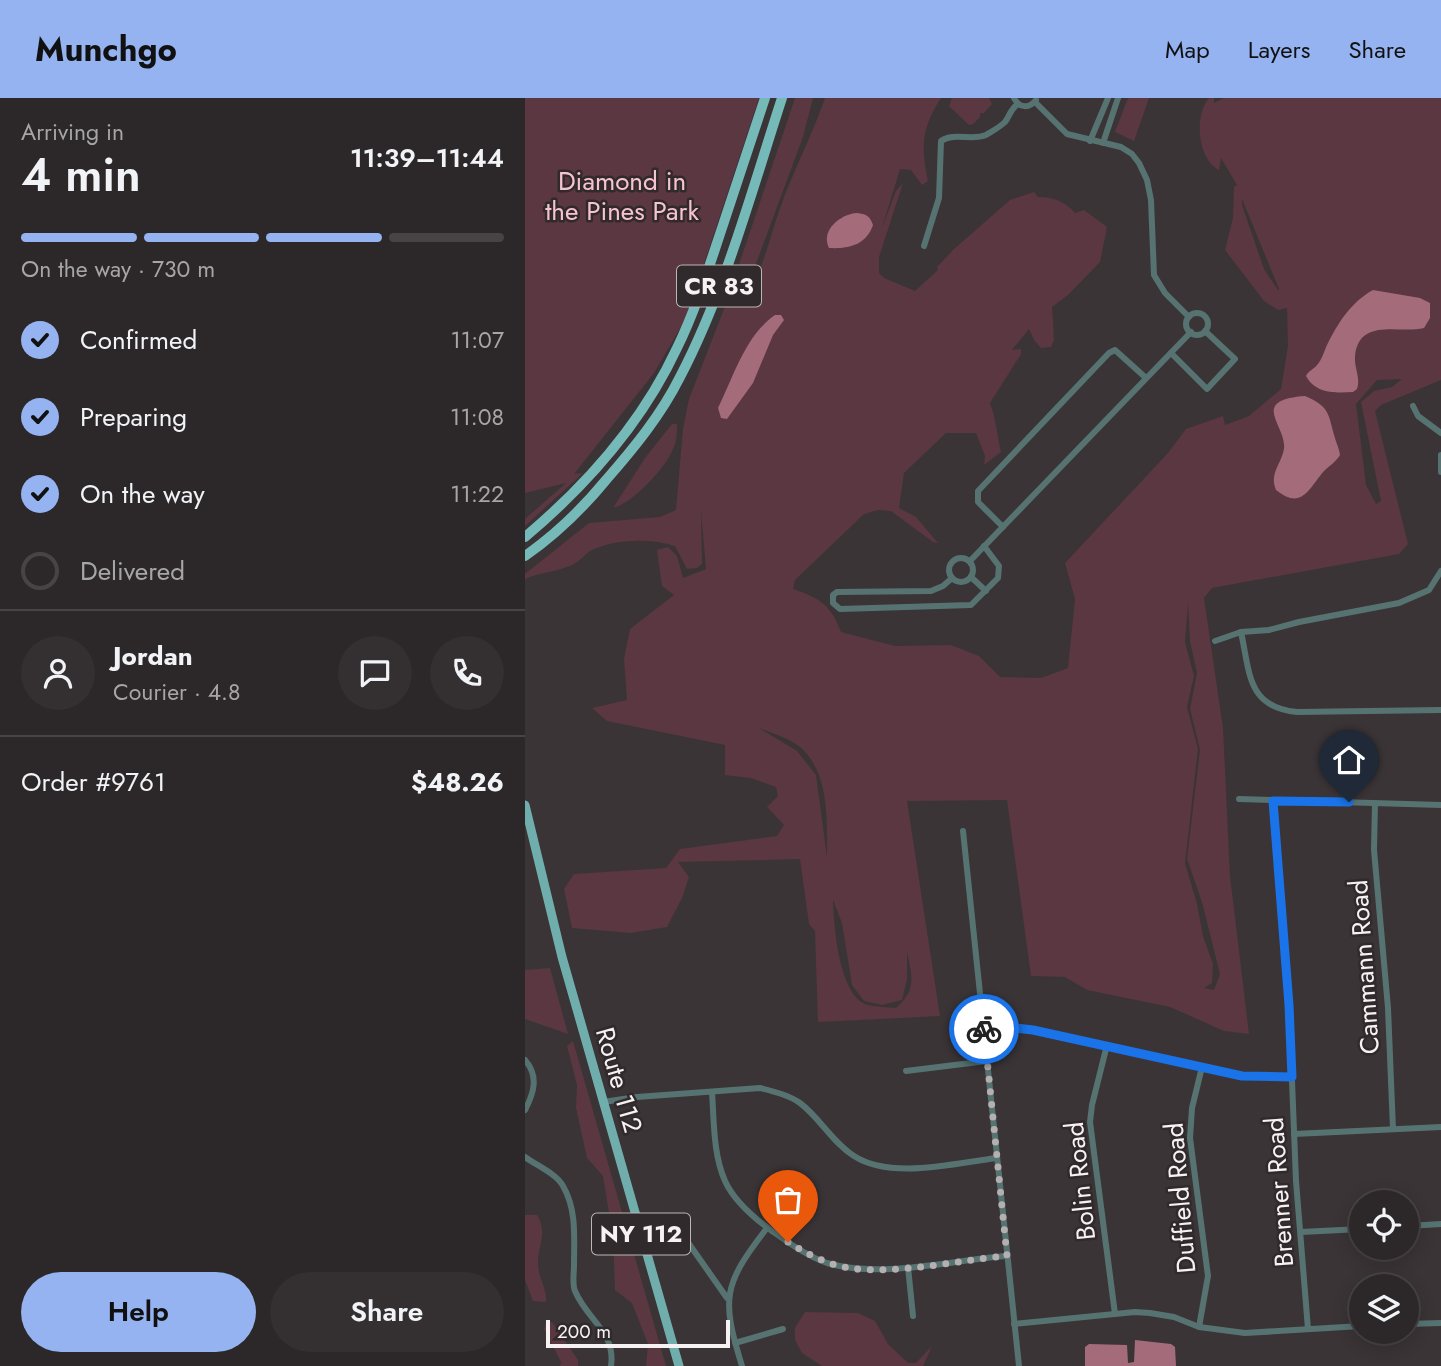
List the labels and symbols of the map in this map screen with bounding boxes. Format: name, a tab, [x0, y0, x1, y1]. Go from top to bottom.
park label: Diamond in the Pines Park	[545, 162, 699, 230]
road number: CR 83	[677, 266, 761, 306]
pin	[1319, 730, 1379, 802]
street label: Cammann Road	[1339, 879, 1389, 1055]
courier	[949, 994, 1019, 1064]
street label: Route 112	[586, 1023, 652, 1137]
street label: Brenner Road	[1255, 1116, 1303, 1268]
street label: Bolin Road	[1055, 1120, 1105, 1242]
street label: Duffield Road	[1154, 1121, 1206, 1275]
pin	[758, 1170, 818, 1242]
road number: NY 112	[592, 1214, 690, 1254]
scale bar	[546, 1317, 730, 1349]

